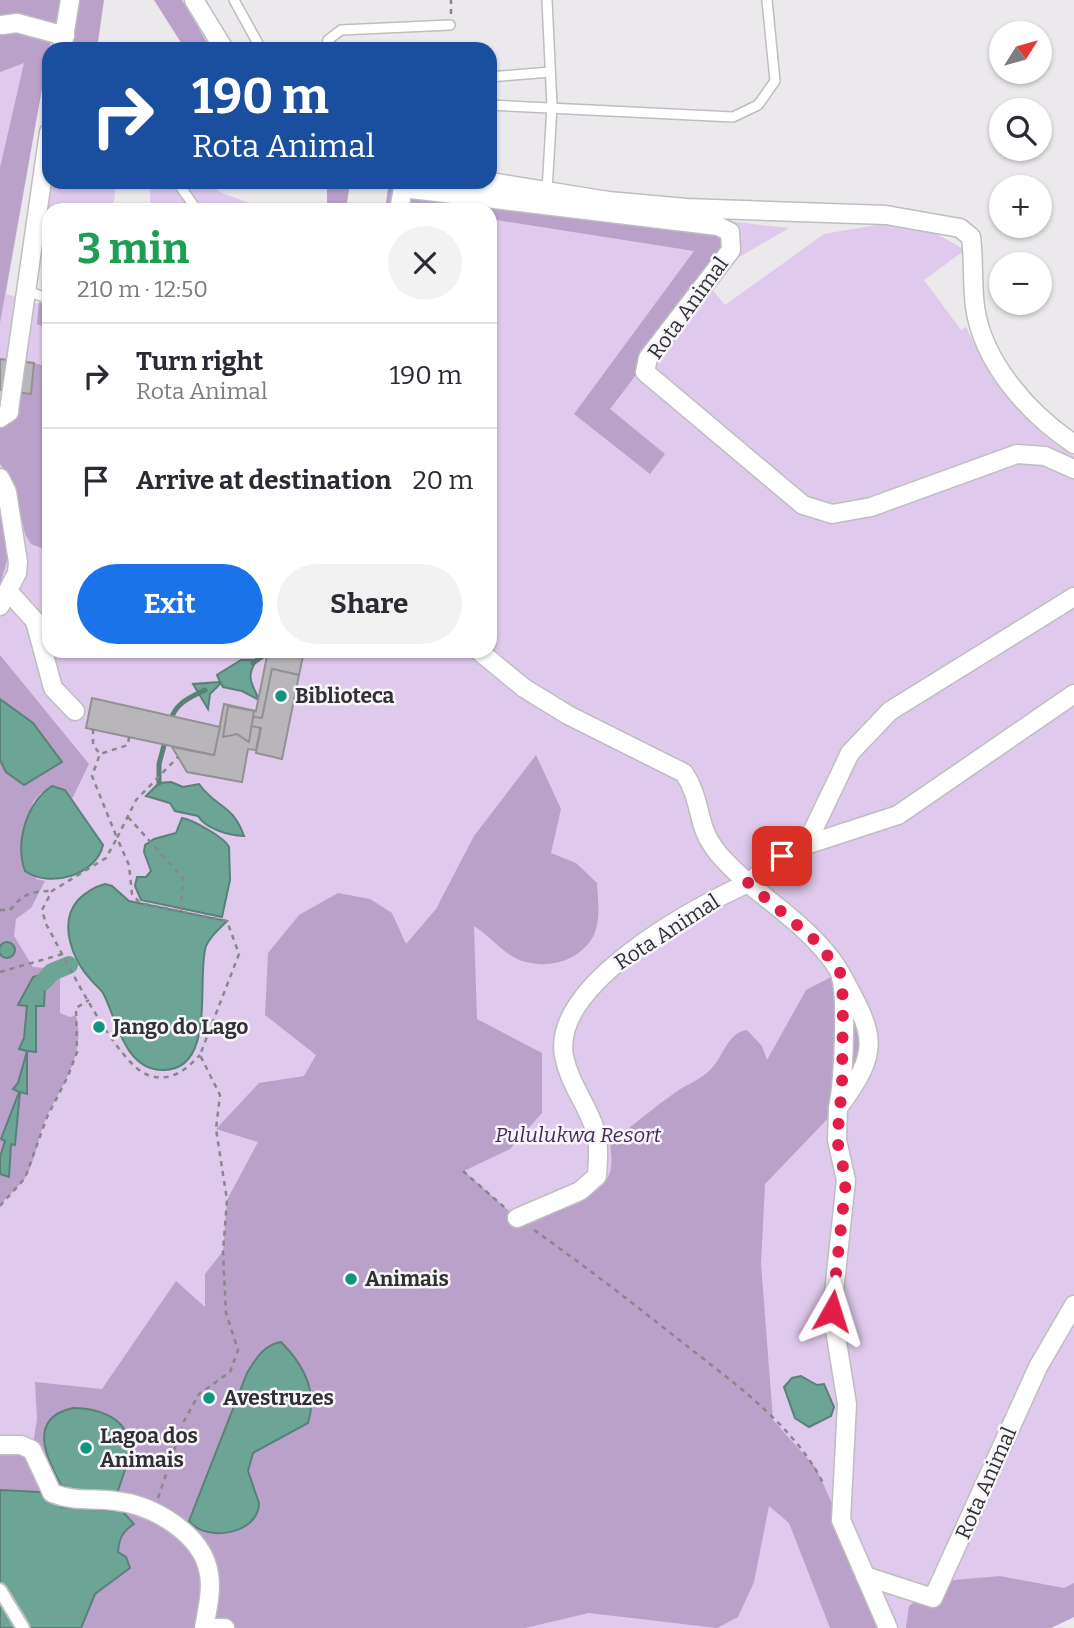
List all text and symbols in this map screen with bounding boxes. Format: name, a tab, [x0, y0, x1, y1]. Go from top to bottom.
north arrow	[989, 21, 1052, 84]
map controls	[989, 21, 1052, 315]
text: 190 m	[192, 67, 329, 126]
icon: right	[77, 70, 168, 161]
button: search	[989, 98, 1052, 161]
text: Rota Animal	[192, 127, 375, 165]
button: +	[989, 175, 1052, 238]
text: 3 min	[77, 224, 189, 274]
button: close	[388, 226, 462, 300]
street label: Rota Animal	[642, 252, 734, 364]
button: −	[989, 252, 1052, 315]
text: 210 m · 12:50	[77, 275, 208, 303]
text: Turn right	[136, 346, 263, 377]
icon: right	[77, 357, 115, 395]
text: 190 m	[390, 360, 462, 391]
text: Rota Animal	[136, 377, 268, 405]
icon: arrive	[77, 462, 115, 500]
text: Arrive at destination	[136, 465, 391, 496]
text: 20 m	[412, 465, 473, 496]
button: Exit	[77, 564, 263, 644]
button: Share	[277, 564, 462, 644]
place label: Biblioteca	[295, 683, 395, 709]
marker: Biblioteca	[273, 688, 289, 704]
pin	[752, 826, 812, 886]
icon: arrive	[763, 837, 801, 875]
street label: Rota Animal	[610, 888, 724, 976]
place label: Jango do Lago	[112, 1014, 248, 1040]
marker: Jango do Lago	[91, 1019, 107, 1035]
park label: Pululukwa Resort	[495, 1122, 662, 1148]
place label: Animais	[365, 1266, 449, 1292]
marker: Animais	[343, 1271, 359, 1287]
position arrow	[795, 1274, 869, 1348]
place label: Avestruzes	[223, 1385, 334, 1411]
marker: Avestruzes	[201, 1390, 217, 1406]
place label: Lagoa dos Animais	[100, 1423, 198, 1473]
street label: Rota Animal	[950, 1423, 1022, 1543]
marker: Lagoa dos Animais	[78, 1440, 94, 1456]

